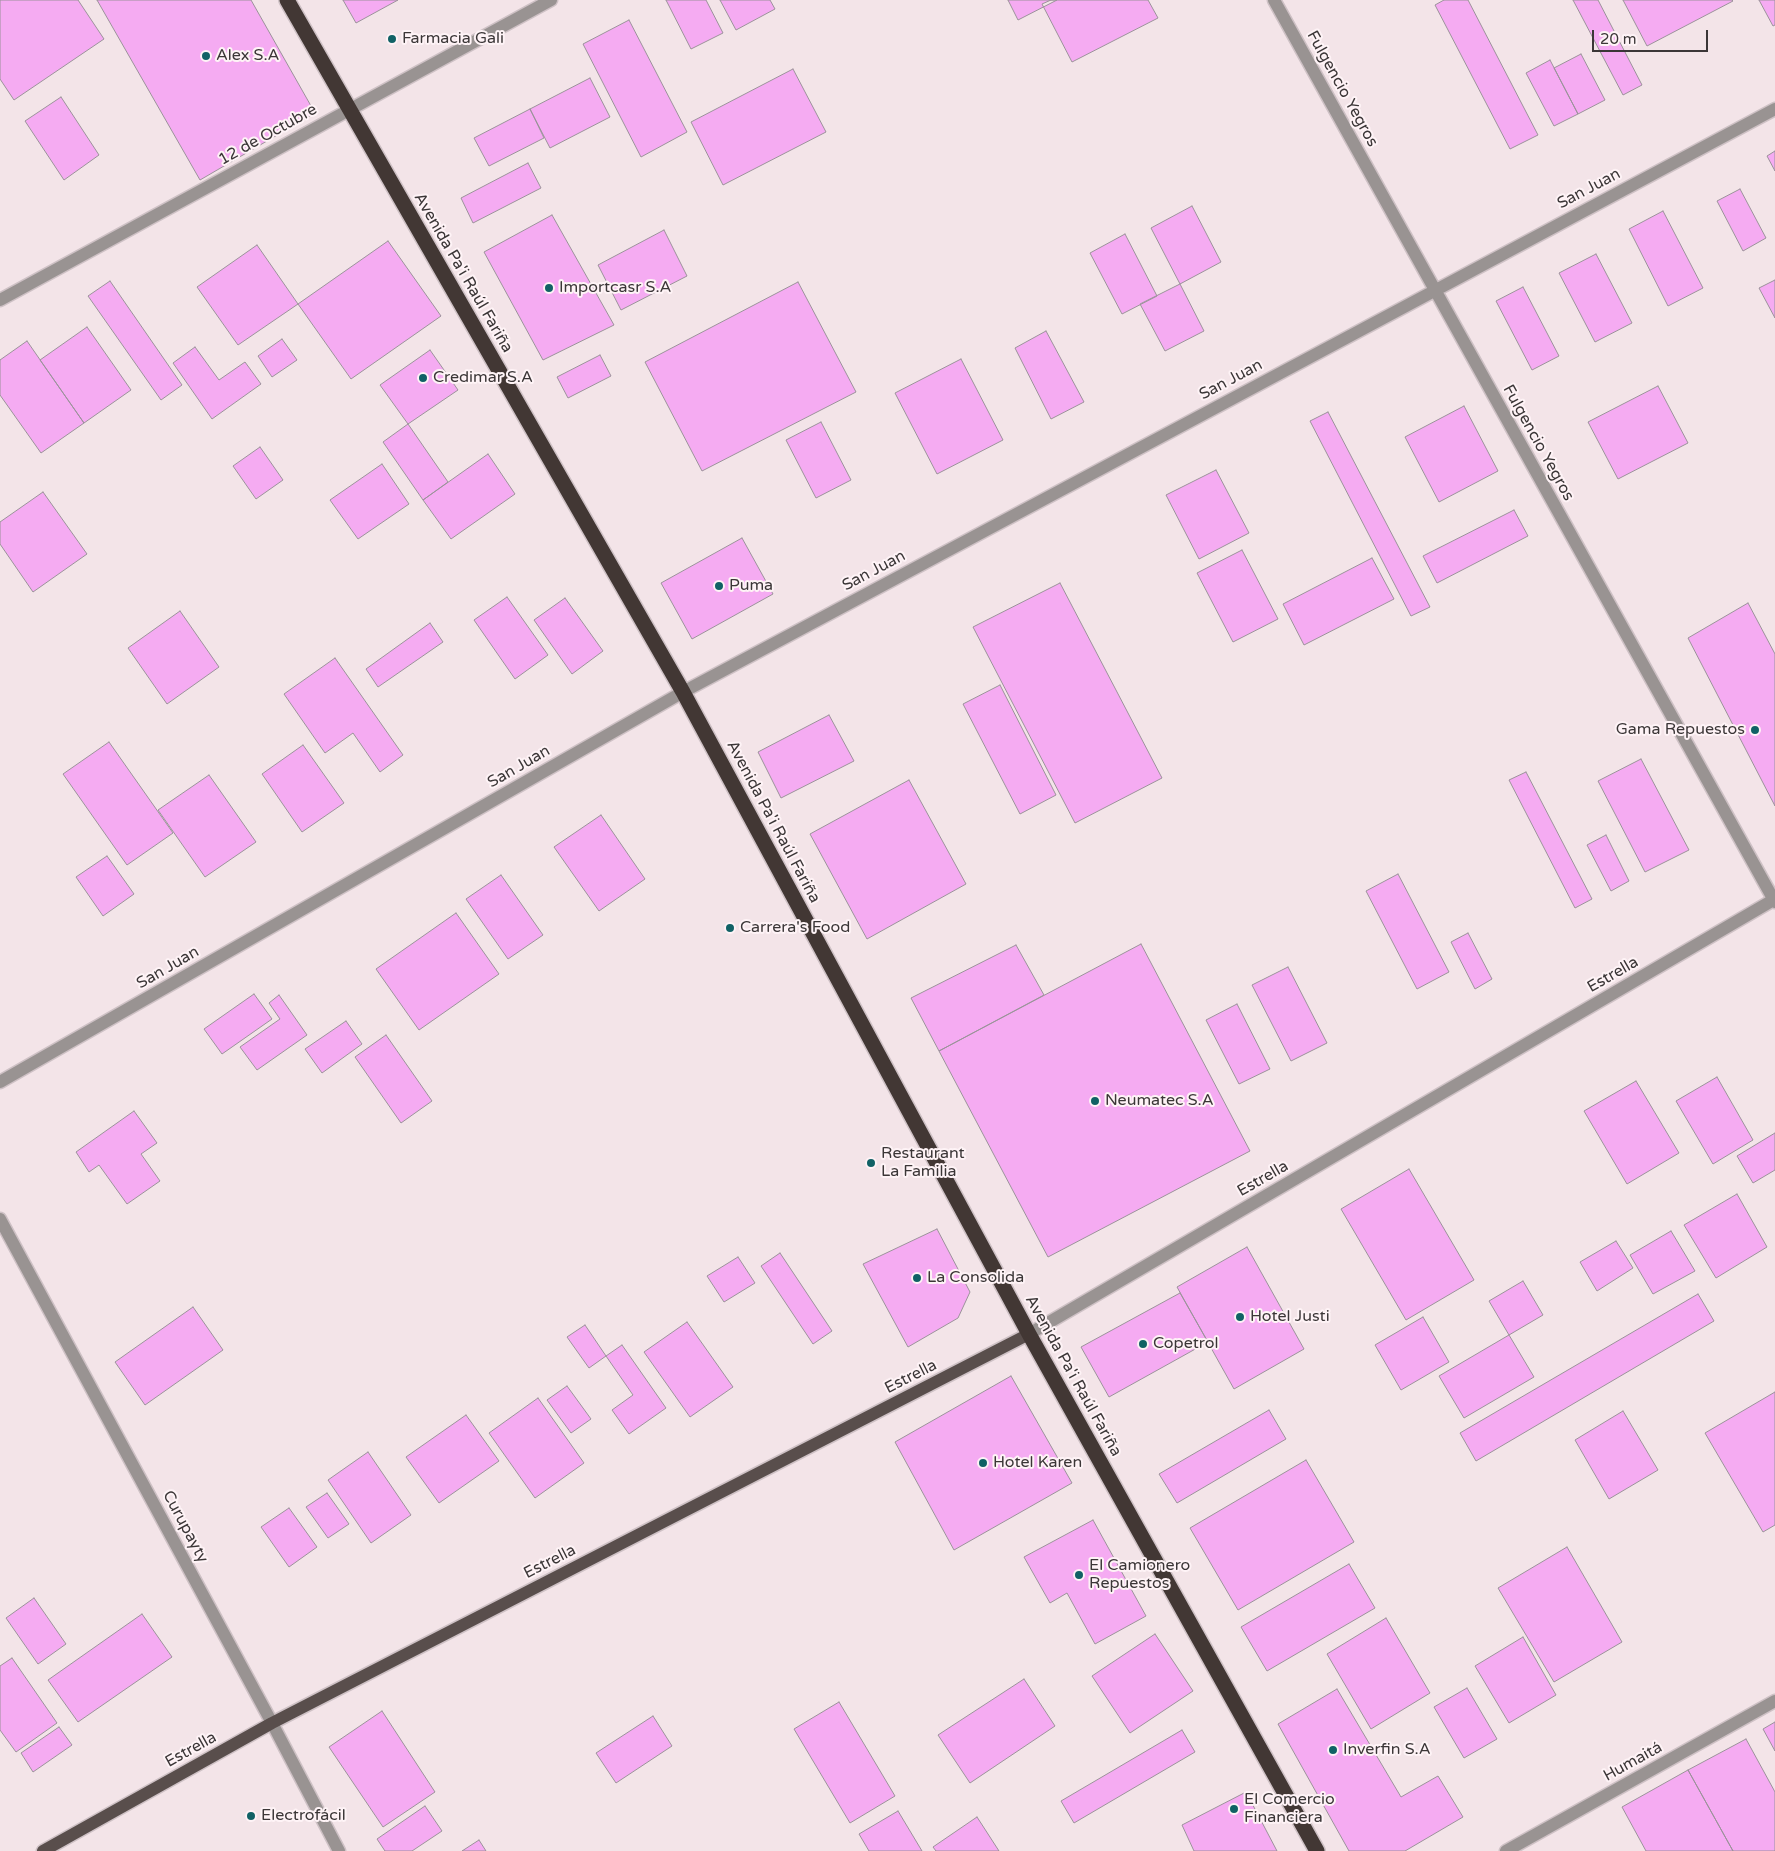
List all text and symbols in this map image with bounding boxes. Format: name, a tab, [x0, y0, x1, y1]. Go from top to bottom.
scale bar	[1595, 20, 1711, 52]
street label: Fulgencio Yegros	[1302, 28, 1382, 150]
place label: Farmacia Gali	[402, 29, 504, 49]
text: 20 m	[1600, 30, 1637, 48]
marker: Farmacia Gali	[386, 33, 398, 45]
place label: Alex S.A	[216, 46, 280, 66]
marker: Alex S.A	[200, 50, 212, 62]
street label: 12 de Octubre	[215, 100, 321, 170]
street label: San Juan	[1554, 164, 1624, 214]
street label: Avenida Pa'i Raúl Fariña	[409, 190, 517, 356]
place label: Importcasr S.A	[559, 278, 671, 298]
marker: Importcasr S.A	[543, 282, 555, 294]
street label: San Juan	[1196, 355, 1266, 405]
place label: Credimar S.A	[433, 368, 533, 388]
marker: Credimar S.A	[417, 372, 429, 384]
street label: Fulgencio Yegros	[1498, 382, 1578, 504]
street label: San Juan	[839, 546, 909, 596]
place label: Puma	[729, 576, 773, 596]
marker: Puma	[713, 580, 725, 592]
place label: Gama Repuestos	[1616, 720, 1745, 740]
marker: Gama Repuestos	[1749, 724, 1761, 736]
street label: Avenida Pa'i Raúl Fariña	[722, 737, 824, 907]
street label: San Juan	[484, 742, 554, 792]
place label: Carrera's Food	[740, 918, 850, 938]
marker: Carrera's Food	[724, 922, 736, 934]
street label: San Juan	[133, 943, 203, 993]
street label: Estrella	[1584, 953, 1642, 997]
place label: Neumatec S.A	[1105, 1091, 1214, 1111]
marker: Neumatec S.A	[1089, 1095, 1101, 1107]
place label: Restaurant La Familia	[881, 1144, 965, 1182]
marker: Restaurant La Familia	[865, 1157, 877, 1169]
street label: Estrella	[1234, 1157, 1292, 1201]
place label: La Consolida	[927, 1268, 1024, 1288]
marker: La Consolida	[911, 1272, 923, 1284]
street label: Avenida Pa'i Raúl Fariña	[1021, 1292, 1125, 1460]
place label: Hotel Justi	[1250, 1307, 1330, 1327]
marker: Hotel Justi	[1234, 1311, 1246, 1323]
place label: Copetrol	[1153, 1334, 1218, 1354]
marker: Copetrol	[1137, 1338, 1149, 1350]
street label: Estrella	[882, 1356, 940, 1398]
place label: Hotel Karen	[993, 1453, 1082, 1473]
marker: Hotel Karen	[977, 1457, 989, 1469]
street label: Curupayty	[158, 1488, 212, 1566]
street label: Estrella	[521, 1541, 579, 1583]
place label: El Camionero Repuestos	[1089, 1556, 1190, 1594]
marker: El Camionero Repuestos	[1073, 1569, 1085, 1581]
street label: Estrella	[162, 1728, 220, 1772]
street label: Humaitá	[1600, 1738, 1666, 1786]
place label: Inverfin S.A	[1343, 1740, 1431, 1760]
marker: Inverfin S.A	[1327, 1744, 1339, 1756]
place label: El Comercio Financiera	[1244, 1790, 1335, 1828]
marker: El Comercio Financiera	[1228, 1803, 1240, 1815]
place label: Electrofácil	[261, 1806, 346, 1826]
marker: Electrofácil	[245, 1810, 257, 1822]

